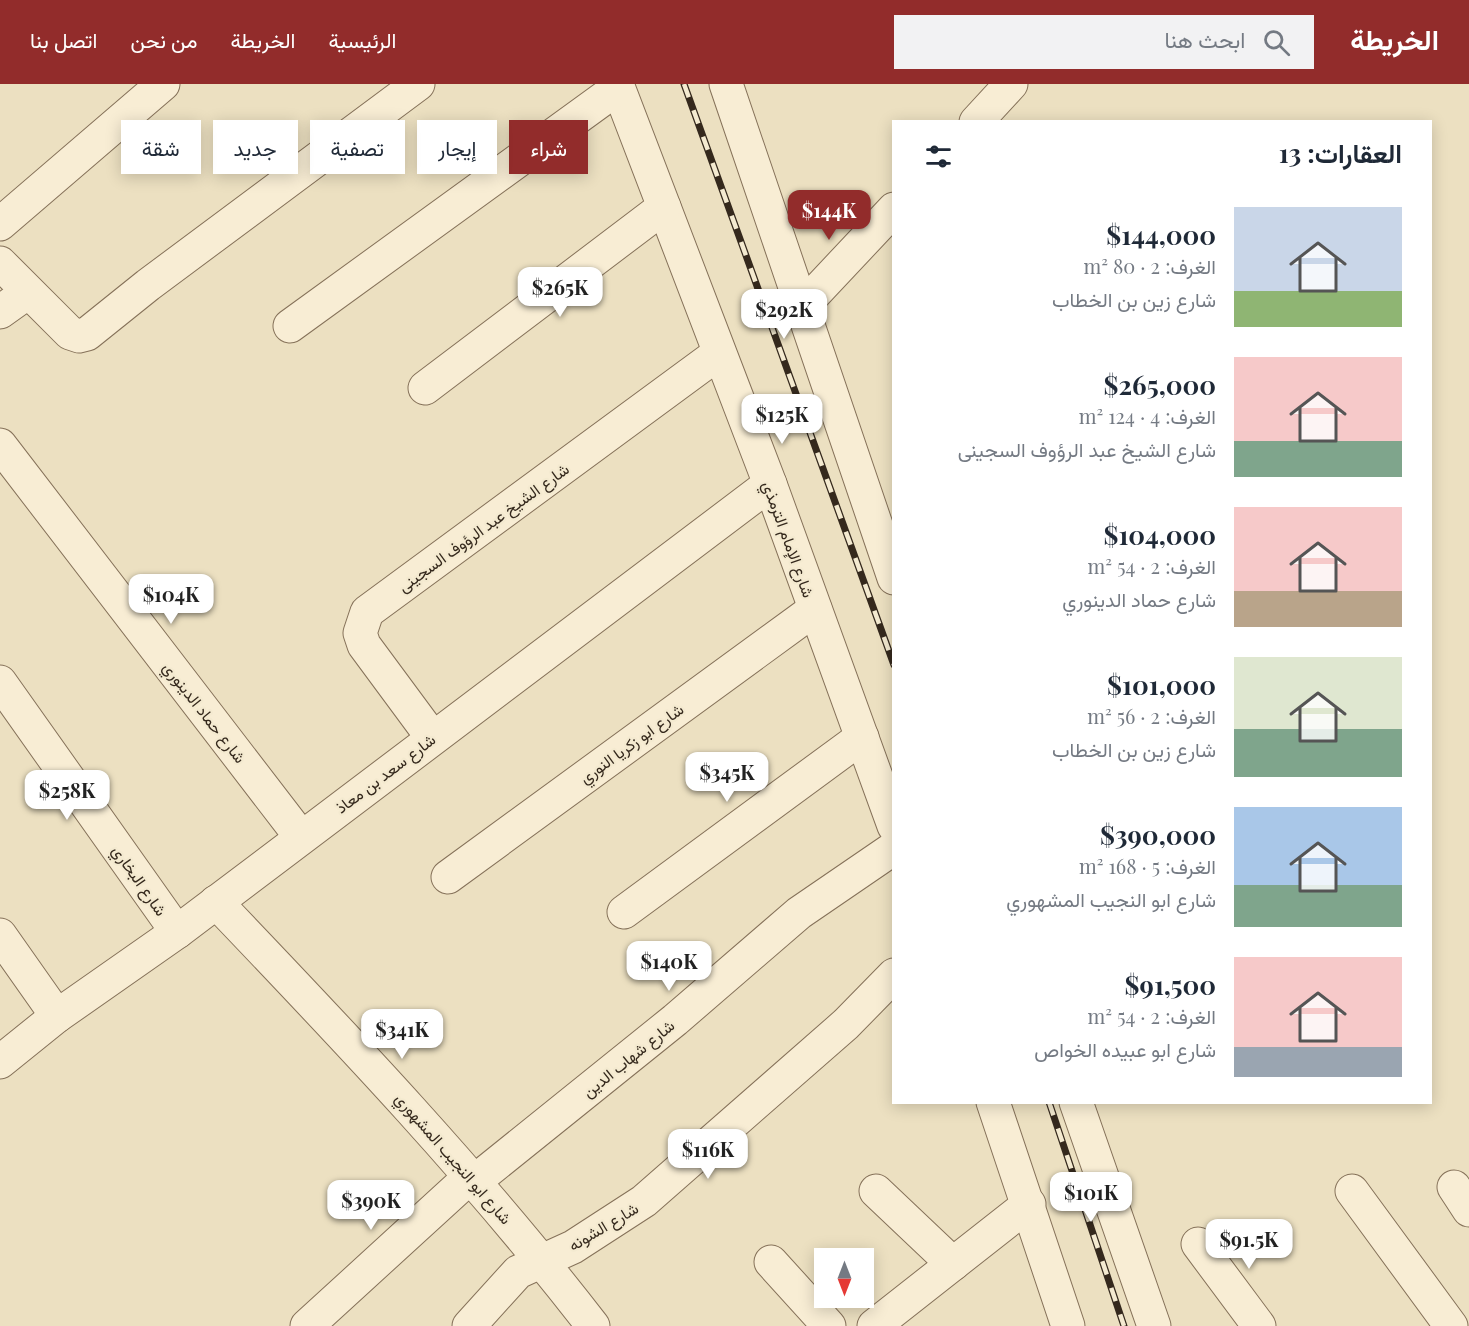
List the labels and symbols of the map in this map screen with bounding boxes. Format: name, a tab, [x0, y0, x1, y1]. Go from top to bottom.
pin: $144K	[787, 190, 871, 241]
pin: $265K	[518, 267, 602, 318]
pin: $292K	[742, 289, 826, 340]
pin: $125K	[740, 394, 824, 445]
street label: شارع الشيخ عبد الرؤوف السجينى	[393, 458, 574, 598]
street label: شارع الإمام الترمذي	[754, 478, 820, 602]
pin: $104K	[129, 574, 213, 625]
street label: شارع حماد الدينوري	[156, 657, 251, 769]
street label: شارع ابو زكريا النوري	[575, 698, 690, 791]
street label: شارع سعد بن معاذ	[331, 728, 441, 819]
pin: $345K	[685, 752, 769, 803]
pin: $258K	[25, 770, 109, 821]
street label: شارع البخاري	[105, 840, 172, 922]
pin: $140K	[627, 941, 711, 992]
pin: $341K	[360, 1009, 444, 1060]
street label: شارع شهاب الدين	[578, 1014, 680, 1103]
street label: شارع ابو النجيب المشهوري	[388, 1088, 517, 1231]
pin: $116K	[666, 1129, 750, 1180]
pin: $101K	[1049, 1172, 1133, 1223]
pin: $390K	[329, 1180, 413, 1231]
street label: شارع الشونه	[564, 1197, 643, 1257]
pin: $91.5K	[1200, 1219, 1298, 1270]
north arrow	[814, 1248, 874, 1308]

